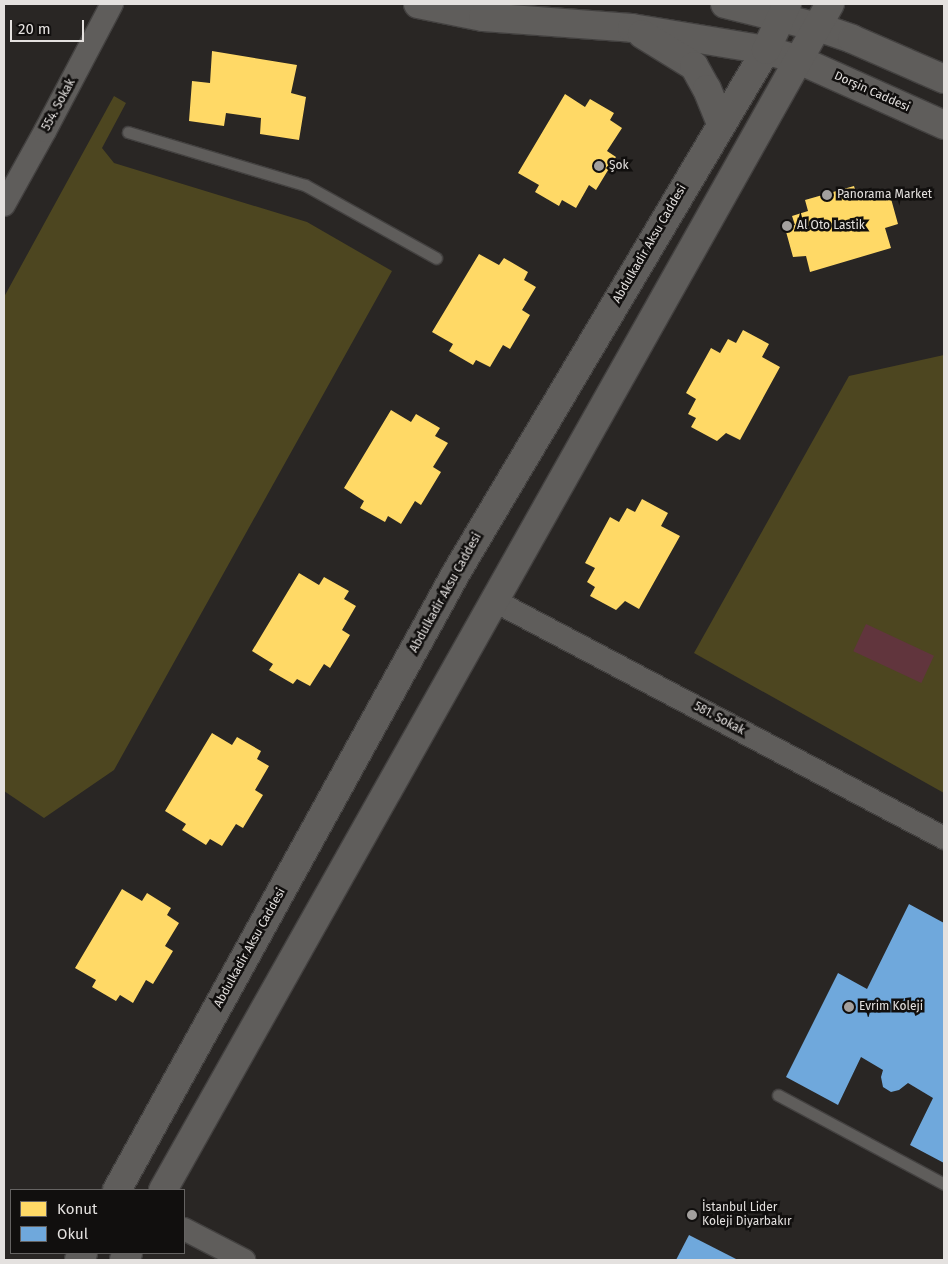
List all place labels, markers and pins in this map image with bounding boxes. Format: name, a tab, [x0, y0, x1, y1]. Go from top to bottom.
place label: Şok	[609, 159, 629, 173]
marker: Şok	[593, 160, 605, 172]
place label: Panorama Market	[837, 188, 932, 202]
marker: Panorama Market	[821, 189, 833, 201]
place label: Al Oto Lastik	[797, 219, 865, 233]
marker: Al Oto Lastik	[781, 220, 793, 232]
place label: Evrim Koleji	[859, 1000, 923, 1014]
marker: Evrim Koleji	[843, 1001, 855, 1013]
place label: İstanbul Lider Koleji Diyarbakır	[702, 1201, 792, 1229]
marker: İstanbul Lider Koleji Diyarbakır	[686, 1209, 698, 1221]

